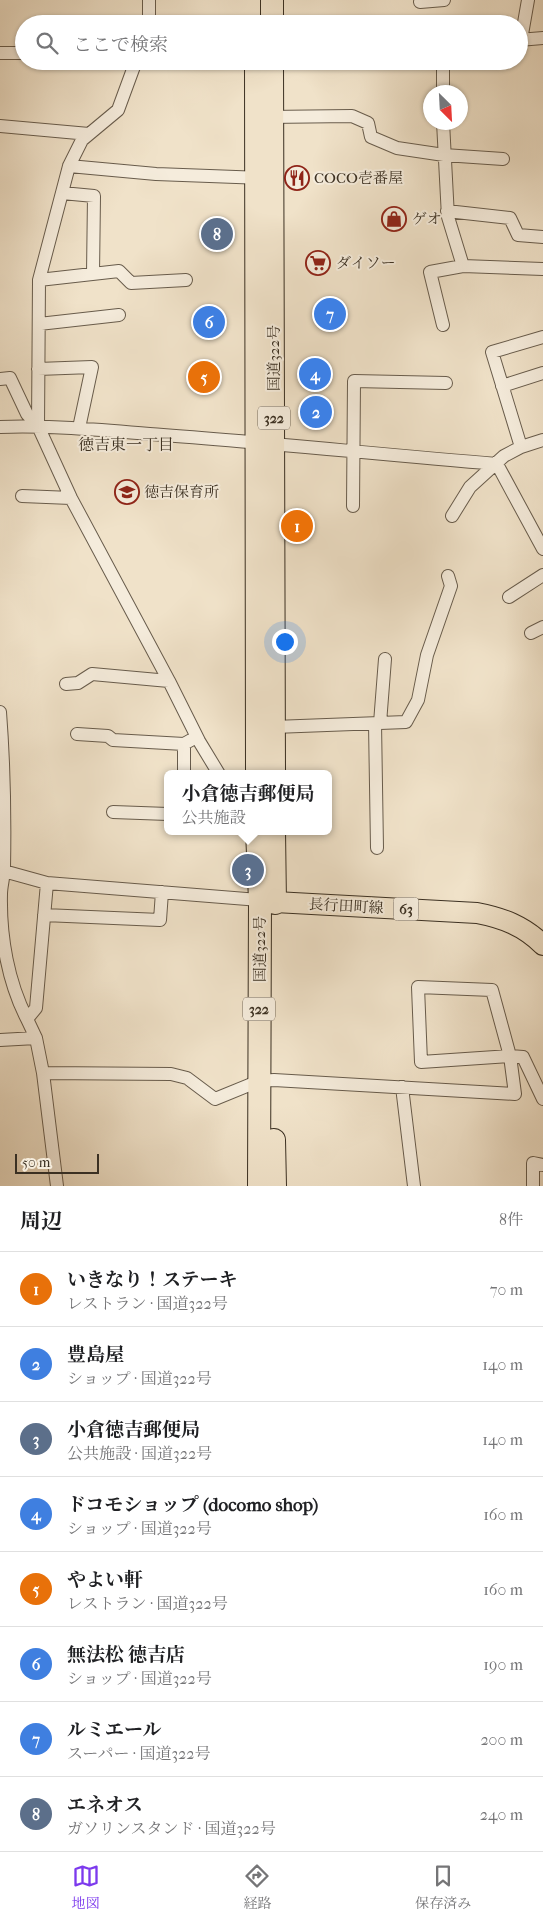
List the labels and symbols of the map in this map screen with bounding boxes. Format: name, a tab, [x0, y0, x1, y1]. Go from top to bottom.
north arrow	[423, 85, 468, 130]
restaurant icon: COCO壱番屋	[284, 165, 310, 191]
place label: COCO壱番屋	[314, 169, 403, 187]
shop icon: ゲオ	[381, 206, 407, 232]
place label: ゲオ	[412, 210, 442, 228]
pin: 8	[201, 215, 233, 253]
supermarket icon: ダイソー	[305, 250, 331, 276]
place label: ダイソー	[336, 254, 396, 272]
pin: 7	[314, 295, 346, 333]
pin: 6	[193, 303, 225, 341]
street label: 国道322号	[265, 325, 283, 391]
pin: 4	[299, 355, 331, 393]
pin: 5	[188, 358, 220, 396]
pin: 2	[300, 393, 332, 431]
road number: 322	[258, 406, 290, 429]
district label: 徳吉東一丁目	[78, 435, 174, 454]
school or university icon: 徳吉保育所	[114, 479, 140, 505]
place label: 徳吉保育所	[144, 483, 219, 501]
pin: 1	[281, 507, 313, 545]
your location	[272, 629, 298, 655]
pin: 3	[232, 851, 264, 889]
street label: 長行田町線	[308, 895, 384, 917]
road number: 63	[394, 898, 418, 921]
street label: 国道322号	[251, 916, 269, 982]
road number: 322	[243, 998, 275, 1021]
scale bar	[15, 1151, 99, 1174]

